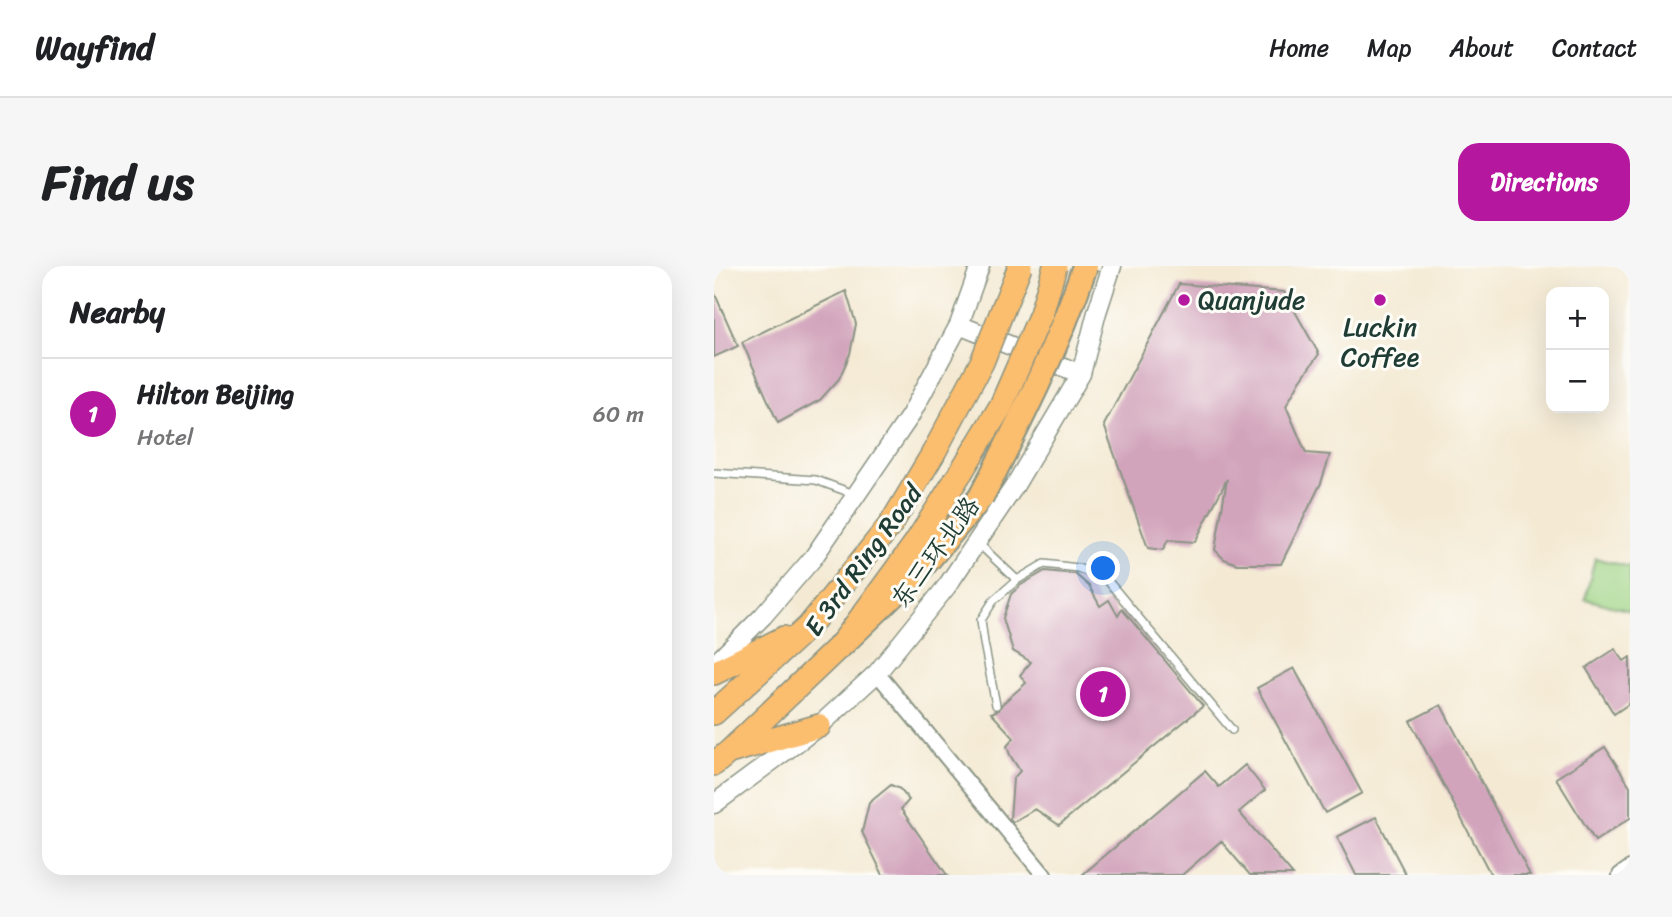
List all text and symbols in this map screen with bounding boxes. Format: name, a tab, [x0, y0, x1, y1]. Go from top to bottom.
text: Wayfind	[35, 19, 154, 77]
text: Home	[1269, 27, 1329, 69]
text: Map	[1367, 27, 1411, 69]
text: About	[1449, 27, 1514, 69]
text: Contact	[1552, 27, 1637, 69]
text: Find us	[42, 139, 194, 226]
button: Directions	[1458, 143, 1630, 221]
place label: Quanjude	[1198, 277, 1305, 323]
text: Nearby	[70, 285, 165, 339]
map controls	[1546, 287, 1609, 413]
button: +	[1546, 287, 1609, 350]
marker: Quanjude	[1176, 292, 1192, 308]
marker: Luckin Coffee	[1372, 292, 1388, 308]
place label: Luckin Coffee	[1341, 304, 1420, 380]
button: −	[1546, 350, 1609, 413]
text: Hilton Beijing	[137, 371, 294, 417]
text: 1	[88, 394, 98, 435]
text: 60 m	[593, 394, 644, 435]
text: Hotel	[137, 417, 193, 458]
street label: E 3rd Ring Road	[792, 472, 936, 646]
street label: 东三环北路	[878, 486, 992, 618]
your location	[1086, 551, 1120, 585]
pin: 1	[1080, 668, 1126, 720]

